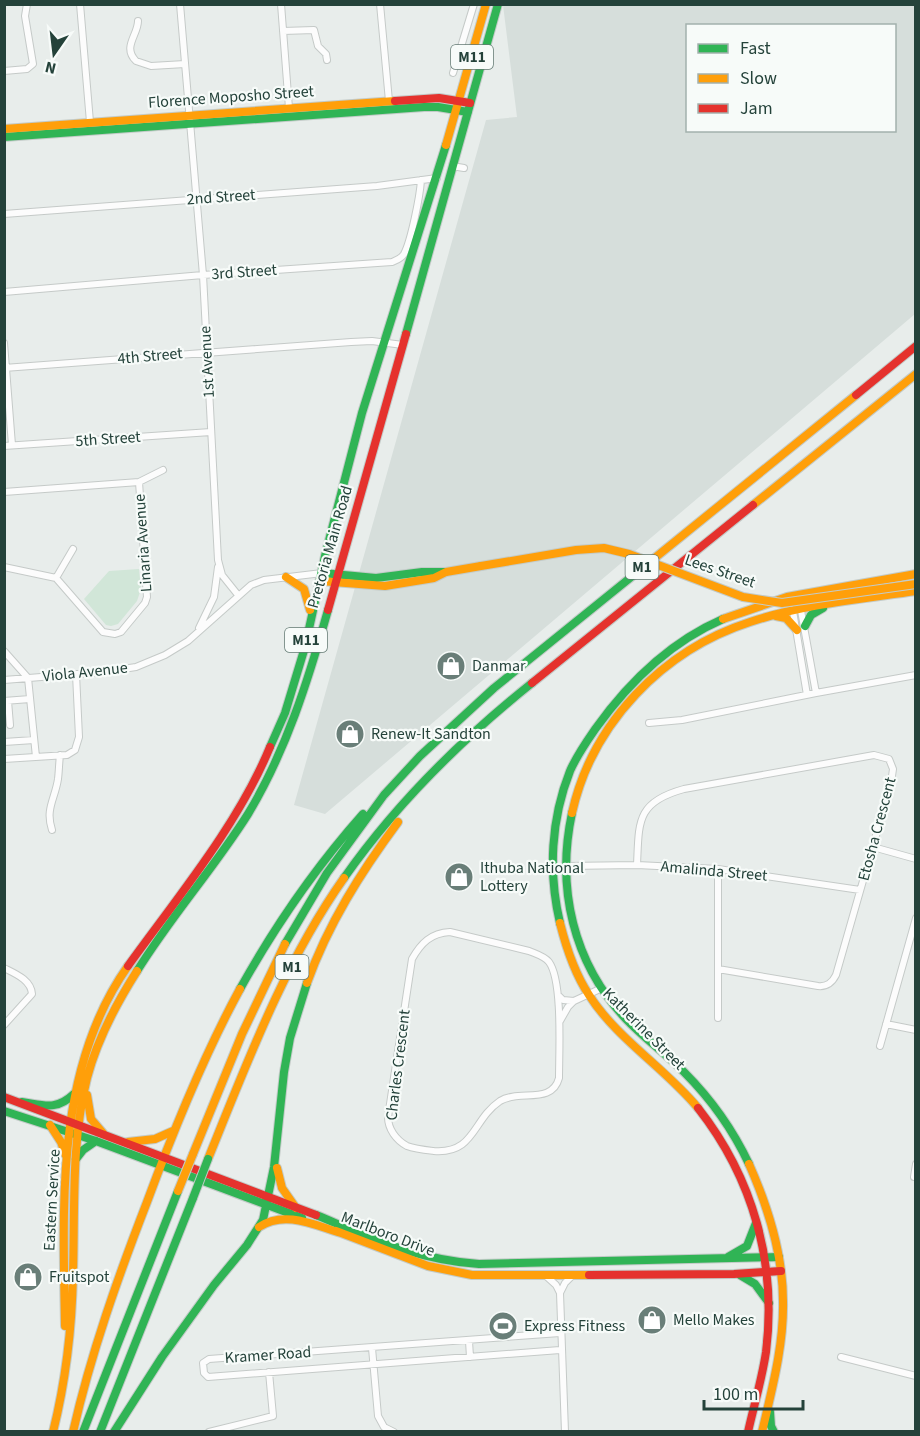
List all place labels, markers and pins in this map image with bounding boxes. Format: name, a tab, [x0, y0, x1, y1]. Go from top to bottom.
shop icon: Danmar	[435, 650, 467, 682]
place label: Danmar	[472, 655, 526, 677]
shop icon: Renew-It Sandton	[334, 718, 366, 750]
place label: Renew-It Sandton	[371, 723, 491, 745]
place label: Ithuba National Lottery	[480, 857, 584, 897]
shop icon: Ithuba National Lottery	[443, 861, 475, 893]
shop icon: Fruitspot	[12, 1261, 44, 1293]
place label: Fruitspot	[49, 1266, 110, 1288]
shop icon: Mello Makes	[636, 1304, 668, 1336]
place label: Mello Makes	[673, 1309, 755, 1331]
sports icon: Express Fitness	[487, 1310, 519, 1342]
place label: Express Fitness	[524, 1315, 626, 1337]

